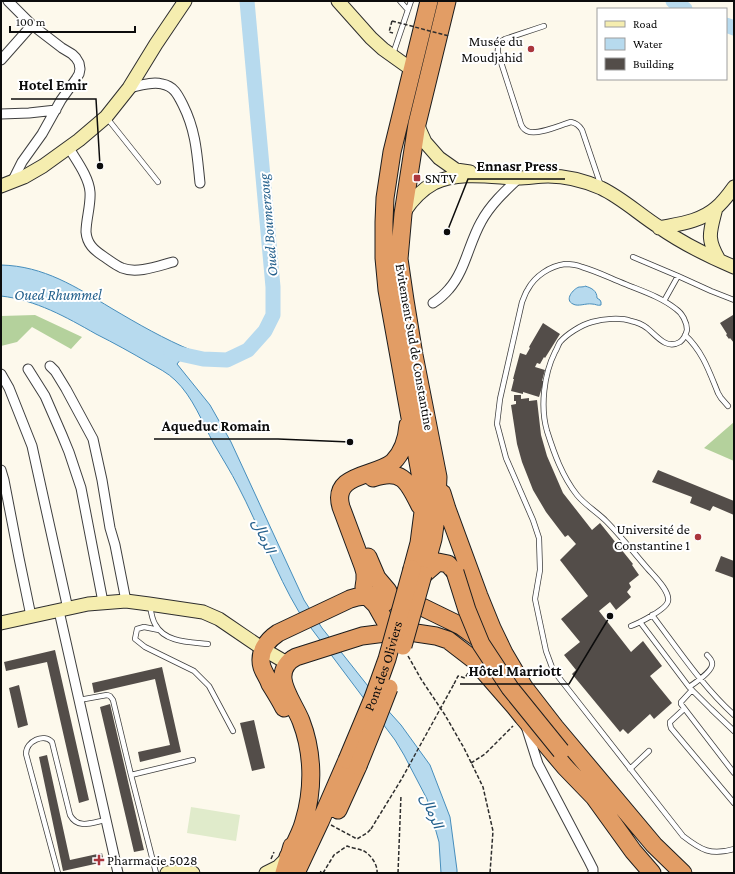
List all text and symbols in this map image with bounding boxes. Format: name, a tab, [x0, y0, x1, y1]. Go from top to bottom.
scale bar	[10, 8, 135, 34]
legend	[597, 8, 727, 80]
text: 100 m	[16, 15, 46, 29]
text: Road	[633, 17, 658, 31]
place label: Musée du Moudjahid	[461, 33, 524, 66]
text: Water	[633, 37, 663, 51]
marker: Musée du Moudjahid	[526, 44, 536, 54]
text: Building	[633, 57, 674, 71]
callout: Hotel Emir	[11, 72, 96, 99]
text: Hotel Emir	[18, 77, 88, 93]
callout: Ennasr Press	[468, 152, 565, 179]
text: Ennasr Press	[476, 158, 558, 174]
place label: SNTV	[425, 170, 456, 186]
water label: Oued Boumerzoug	[255, 172, 281, 277]
marker: SNTV	[412, 173, 422, 183]
street label: Evitement Sud de Constantine	[392, 262, 438, 432]
water label: Oued Rhummel	[14, 287, 102, 303]
callout: Aqueduc Romain	[154, 412, 278, 439]
text: Aqueduc Romain	[161, 418, 271, 434]
water label: الرمال	[249, 517, 279, 557]
place label: Université de Constantine 1	[614, 521, 690, 553]
marker: Université de Constantine 1	[693, 532, 703, 542]
street label: Pont des Oliviers	[361, 619, 405, 713]
callout: Hôtel Marriott	[460, 657, 569, 684]
text: Hôtel Marriott	[469, 663, 562, 679]
water label: الرمال	[417, 792, 447, 832]
place label: Pharmacie 5028	[107, 852, 198, 868]
marker: Pharmacie 5028	[94, 855, 104, 865]

